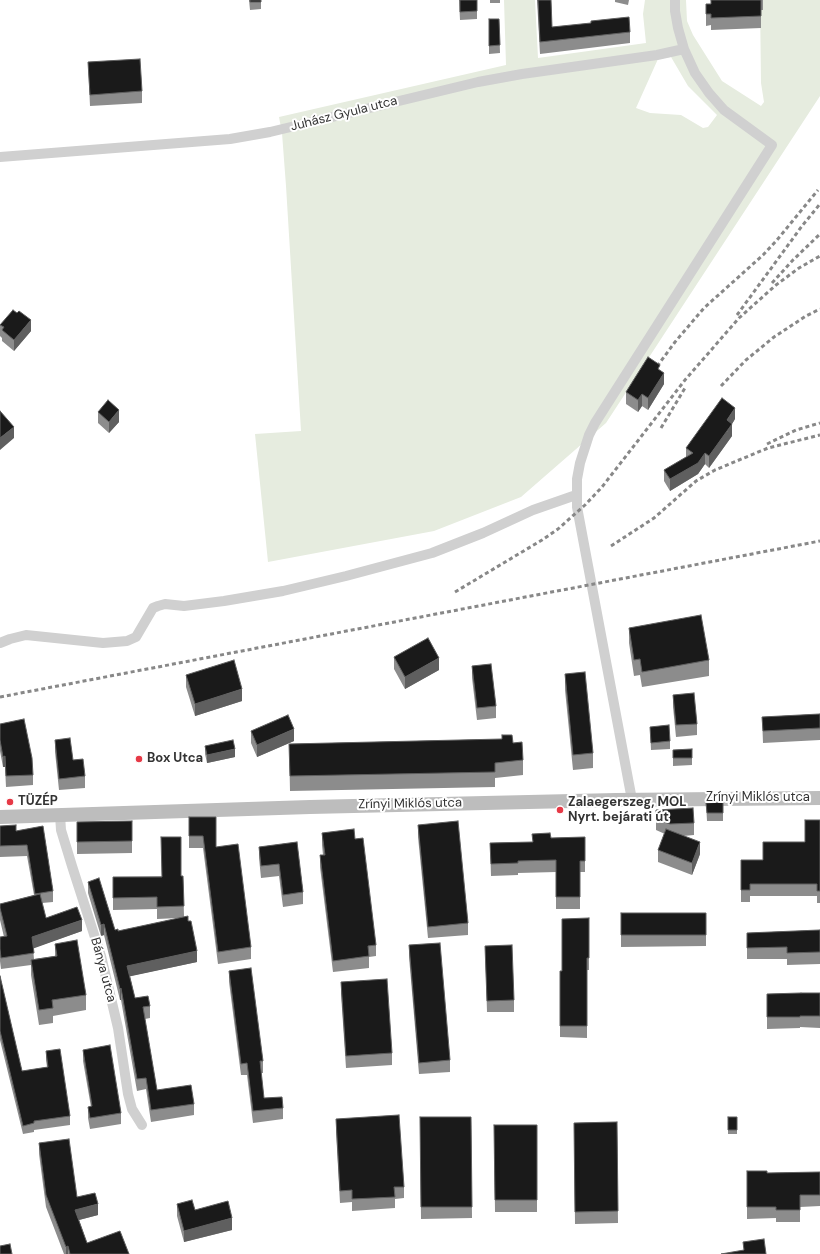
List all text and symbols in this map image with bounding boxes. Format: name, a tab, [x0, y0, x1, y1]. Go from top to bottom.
street label: Juhász Gyula utca	[289, 93, 399, 135]
place label: Box Utca	[147, 751, 203, 767]
marker: Box Utca	[134, 754, 144, 764]
street label: Zrínyi Miklós utca	[706, 790, 810, 806]
place label: TÜZÉP	[18, 794, 58, 810]
street label: Zrínyi Miklós utca	[358, 795, 462, 813]
place label: Zalaegerszeg, MOL Nyrt. bejárati út	[568, 795, 686, 826]
marker: TÜZÉP	[5, 797, 15, 807]
marker: Zalaegerszeg, MOL Nyrt. bejárati út	[555, 805, 565, 815]
street label: Bánya utca	[87, 936, 119, 1004]

